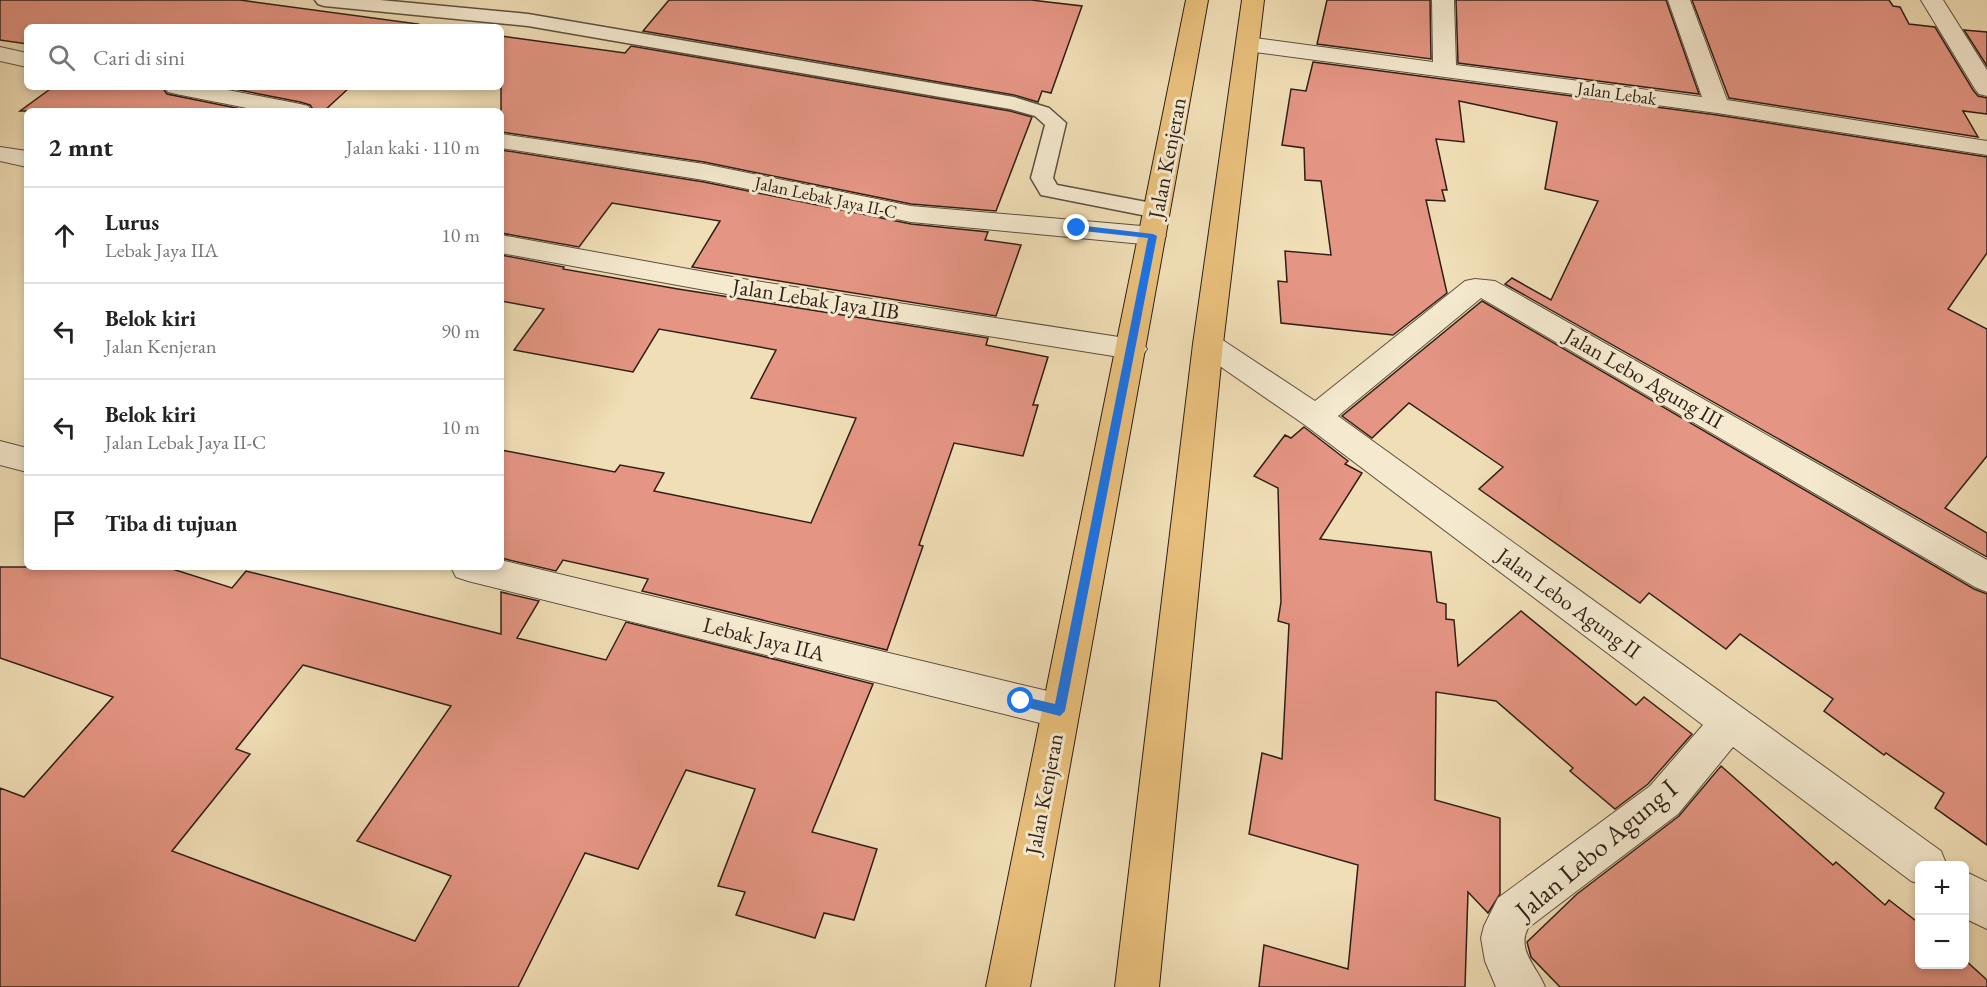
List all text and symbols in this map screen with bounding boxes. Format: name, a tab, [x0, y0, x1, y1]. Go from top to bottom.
search box	[24, 24, 504, 90]
icon: search	[45, 41, 78, 74]
text: Cari di sini	[93, 43, 185, 72]
street label: Jalan Lebak	[1574, 76, 1659, 110]
street label: Jalan Kenjeran	[1141, 95, 1193, 223]
text: 2 mnt	[48, 130, 113, 164]
text: Jalan kaki · 110 m	[346, 134, 480, 160]
street label: Jalan Lebak Jaya II-C	[751, 170, 899, 223]
text: Lurus	[105, 208, 159, 237]
route end	[1063, 214, 1089, 240]
icon: ahead	[48, 219, 81, 252]
text: 10 m	[441, 222, 480, 248]
text: Lebak Jaya IIA	[105, 237, 218, 263]
street label: Jalan Lebak Jaya IIB	[729, 271, 902, 327]
text: Belok kiri	[105, 304, 196, 333]
icon: left	[48, 315, 81, 348]
text: 90 m	[441, 318, 480, 344]
street label: Jalan Lebo Agung III	[1558, 320, 1729, 436]
text: Jalan Kenjeran	[105, 333, 217, 359]
text: Belok kiri	[105, 400, 196, 429]
icon: left	[48, 411, 81, 444]
text: 10 m	[441, 414, 480, 440]
text: Jalan Lebak Jaya II-C	[105, 429, 266, 455]
icon: arrive	[48, 507, 81, 540]
text: Tiba di tujuan	[105, 509, 237, 538]
street label: Jalan Lebo Agung II	[1490, 540, 1647, 665]
street label: Lebak Jaya IIA	[700, 610, 829, 668]
route start	[1007, 687, 1033, 713]
street label: Jalan Kenjeran	[1018, 731, 1070, 859]
street label: Jalan Lebo Agung I	[1506, 771, 1684, 928]
map controls	[1915, 861, 1969, 969]
button: +	[1915, 861, 1969, 915]
button: −	[1915, 915, 1969, 969]

